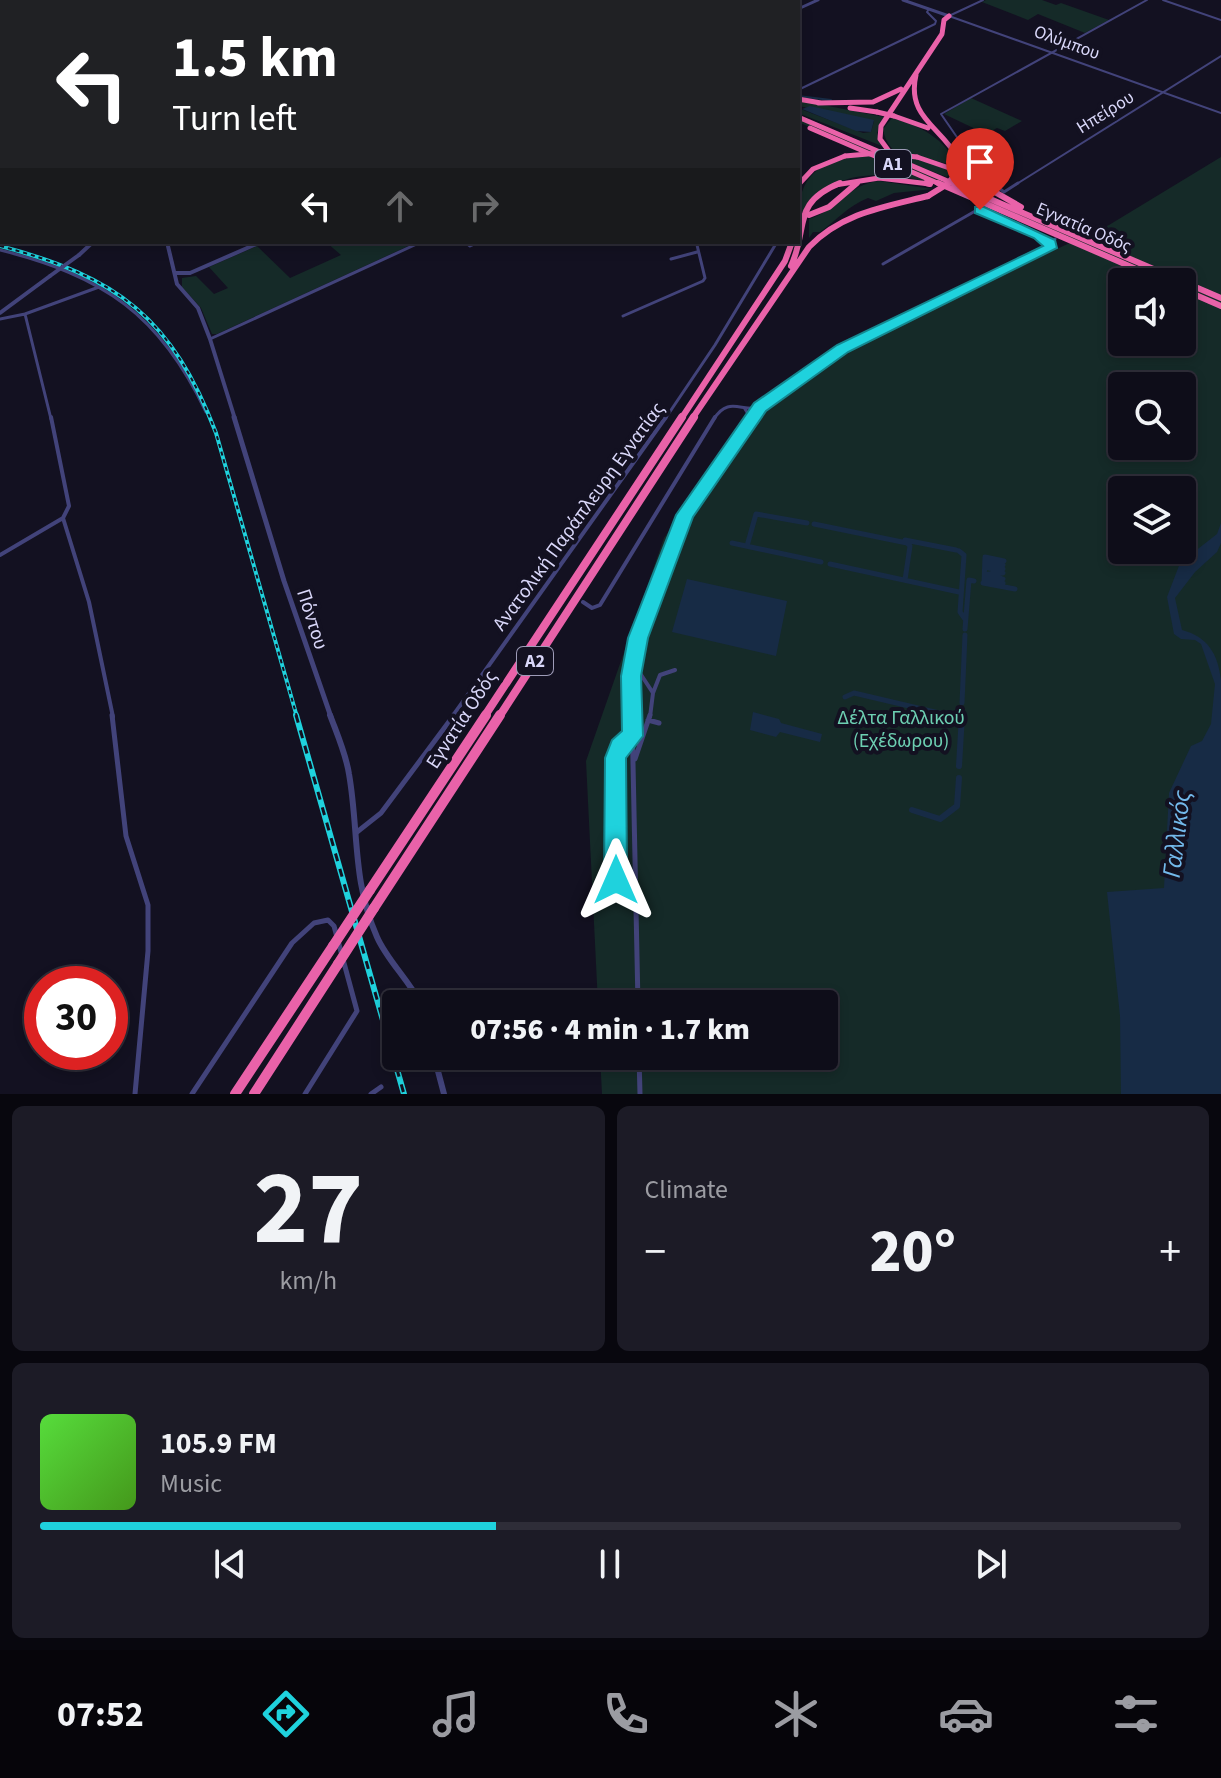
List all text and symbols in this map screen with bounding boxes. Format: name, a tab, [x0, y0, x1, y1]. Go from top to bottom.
text: 1.5 km	[172, 19, 338, 98]
street label: Ολύμπου	[1030, 19, 1103, 66]
icon: left	[40, 32, 144, 136]
street label: Ηπείρου	[1072, 85, 1139, 140]
text: Turn left	[172, 93, 297, 144]
pin	[946, 128, 1014, 210]
icon: arrive	[958, 140, 1002, 184]
road number: Α1	[875, 150, 911, 178]
icon: left	[294, 184, 338, 228]
icon: ahead	[378, 184, 422, 228]
icon: right	[462, 184, 506, 228]
street label: Εγνατία Οδός	[1032, 196, 1135, 259]
map controls	[1108, 268, 1196, 564]
button: sound	[1108, 268, 1196, 356]
button: search	[1108, 372, 1196, 460]
street label: Ανατολική Παράπλευρη Εγνατίας	[486, 396, 672, 637]
button: layers	[1108, 476, 1196, 564]
street label: Πόντου	[289, 585, 335, 653]
road number: Α2	[517, 647, 553, 675]
street label: Εγνατία Οδός	[419, 664, 504, 774]
park label: Δέλτα Γαλλικού (Εχέδωρου)	[837, 704, 965, 755]
water label: Γαλλικός	[1153, 787, 1200, 880]
position arrow	[574, 838, 658, 922]
speed limit sign: 30	[24, 966, 128, 1070]
text: 07:56 · 4 min · 1.7 km	[470, 1008, 750, 1051]
text: 27	[253, 1136, 363, 1284]
text: Climate	[645, 1171, 728, 1208]
text: 20°	[870, 1210, 956, 1295]
text: −	[645, 1221, 666, 1284]
text: +	[1159, 1221, 1181, 1284]
text: km/h	[279, 1262, 337, 1299]
text: 105.9 FM	[160, 1422, 277, 1465]
text: Music	[160, 1465, 222, 1502]
icon: previous	[208, 1542, 252, 1586]
icon: pause	[588, 1542, 632, 1586]
icon: next	[969, 1542, 1013, 1586]
icon: directions	[258, 1686, 314, 1742]
icon: music	[428, 1686, 484, 1742]
icon: phone	[598, 1686, 654, 1742]
icon: climate	[768, 1686, 824, 1742]
icon: car	[938, 1686, 994, 1742]
icon: filters	[1108, 1686, 1164, 1742]
text: 07:52	[57, 1689, 144, 1740]

